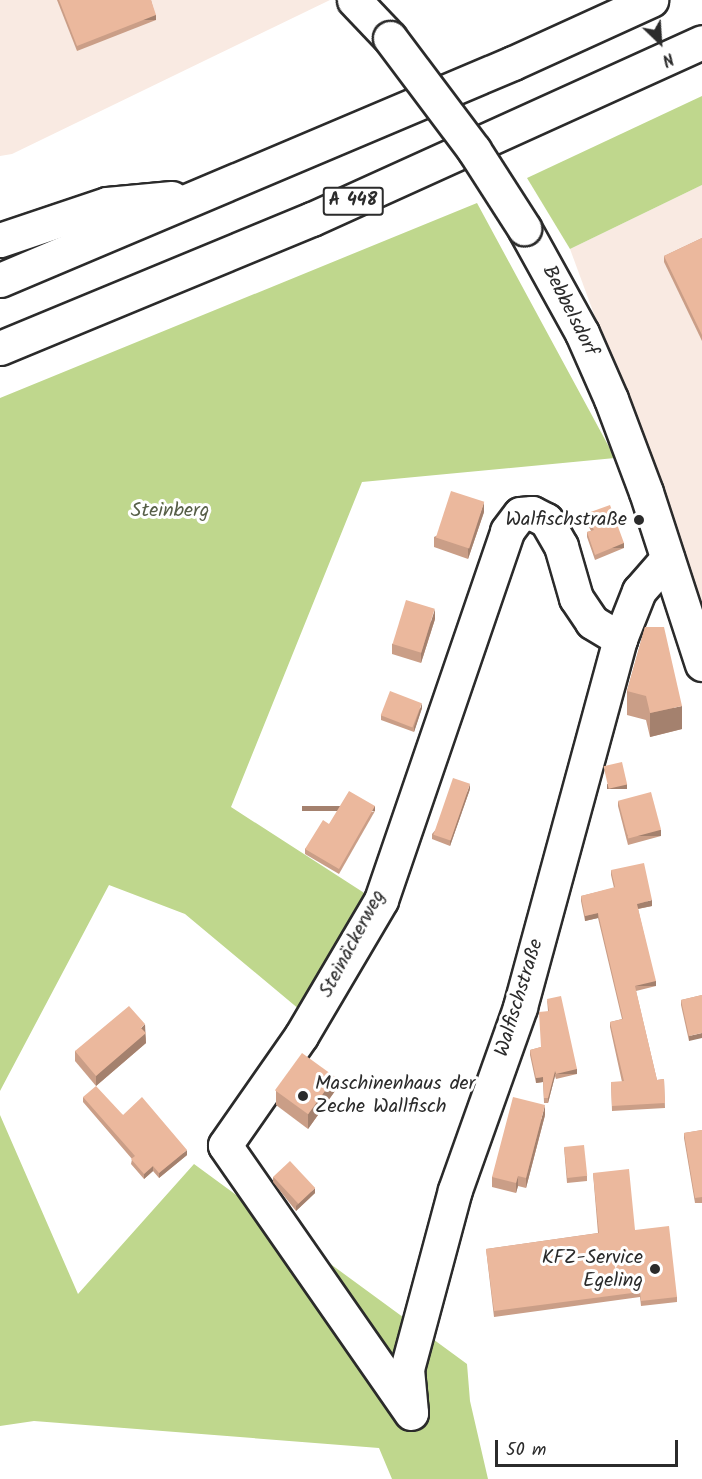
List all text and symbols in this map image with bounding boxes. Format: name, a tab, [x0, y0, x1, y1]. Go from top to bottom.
north arrow	[630, 12, 690, 72]
text: N	[658, 45, 678, 72]
road number: A 448	[322, 186, 385, 216]
street label: Bebbelsdorf	[536, 262, 602, 360]
park label: Steinberg	[131, 499, 209, 523]
place label: Walfischstraße	[505, 508, 627, 532]
marker: Walfischstraße	[632, 513, 646, 527]
street label: Steinäckerweg	[315, 886, 391, 1002]
street label: Walfischstraße	[491, 936, 549, 1060]
place label: Maschinenhaus der Zeche Wallfisch	[315, 1072, 475, 1119]
marker: Maschinenhaus der Zeche Wallfisch	[296, 1089, 310, 1103]
place label: KFZ-Service Egeling	[542, 1246, 643, 1293]
marker: KFZ-Service Egeling	[648, 1262, 662, 1276]
scale bar	[498, 1428, 681, 1466]
text: 50 m	[506, 1436, 546, 1465]

